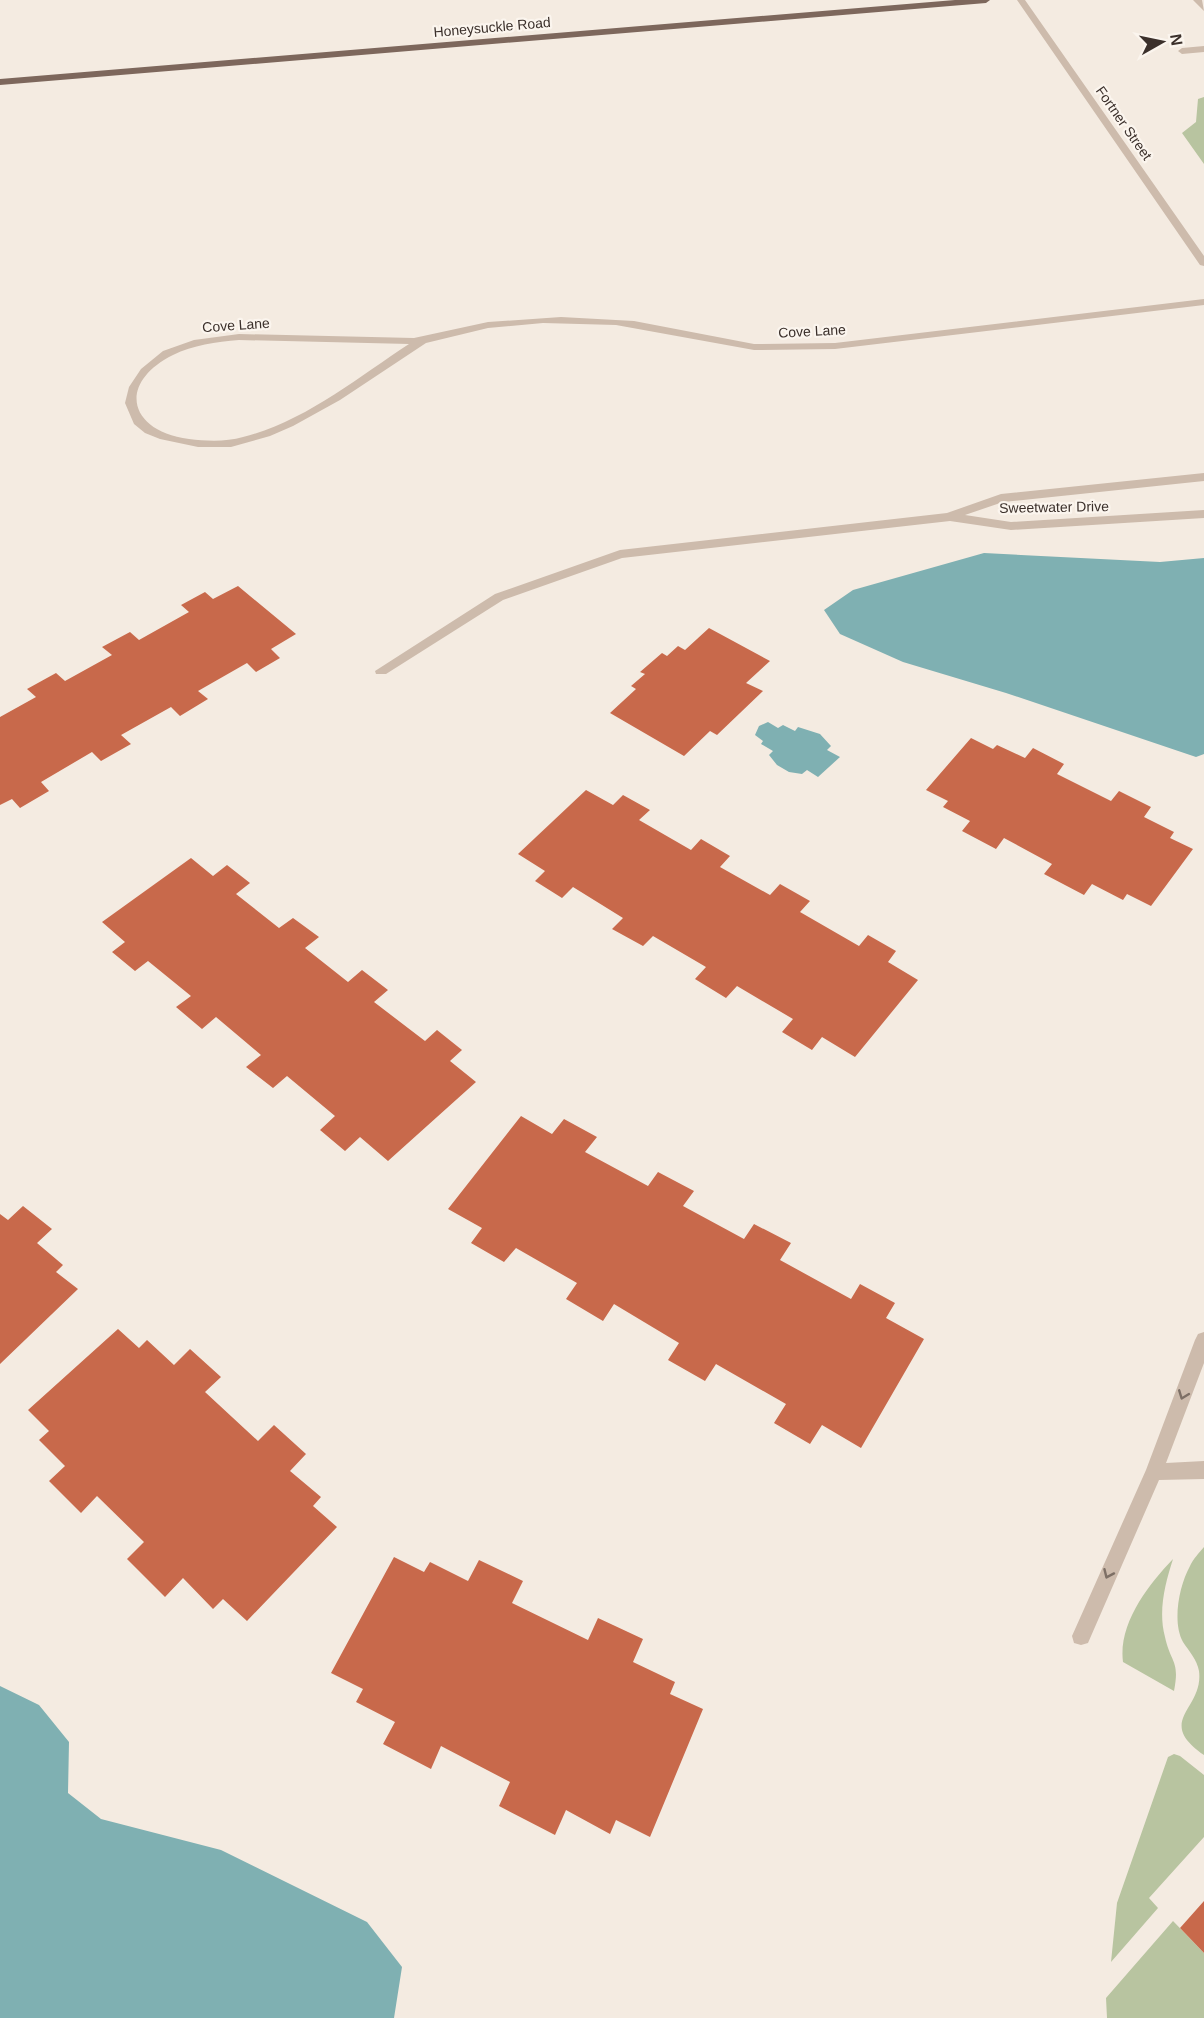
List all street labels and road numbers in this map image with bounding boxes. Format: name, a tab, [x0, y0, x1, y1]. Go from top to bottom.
street label: Honeysuckle Road	[433, 14, 551, 40]
street label: Fortner Street	[1093, 83, 1155, 163]
street label: Cove Lane	[202, 315, 271, 335]
street label: Cove Lane	[778, 321, 846, 341]
street label: Sweetwater Drive	[999, 498, 1109, 516]

